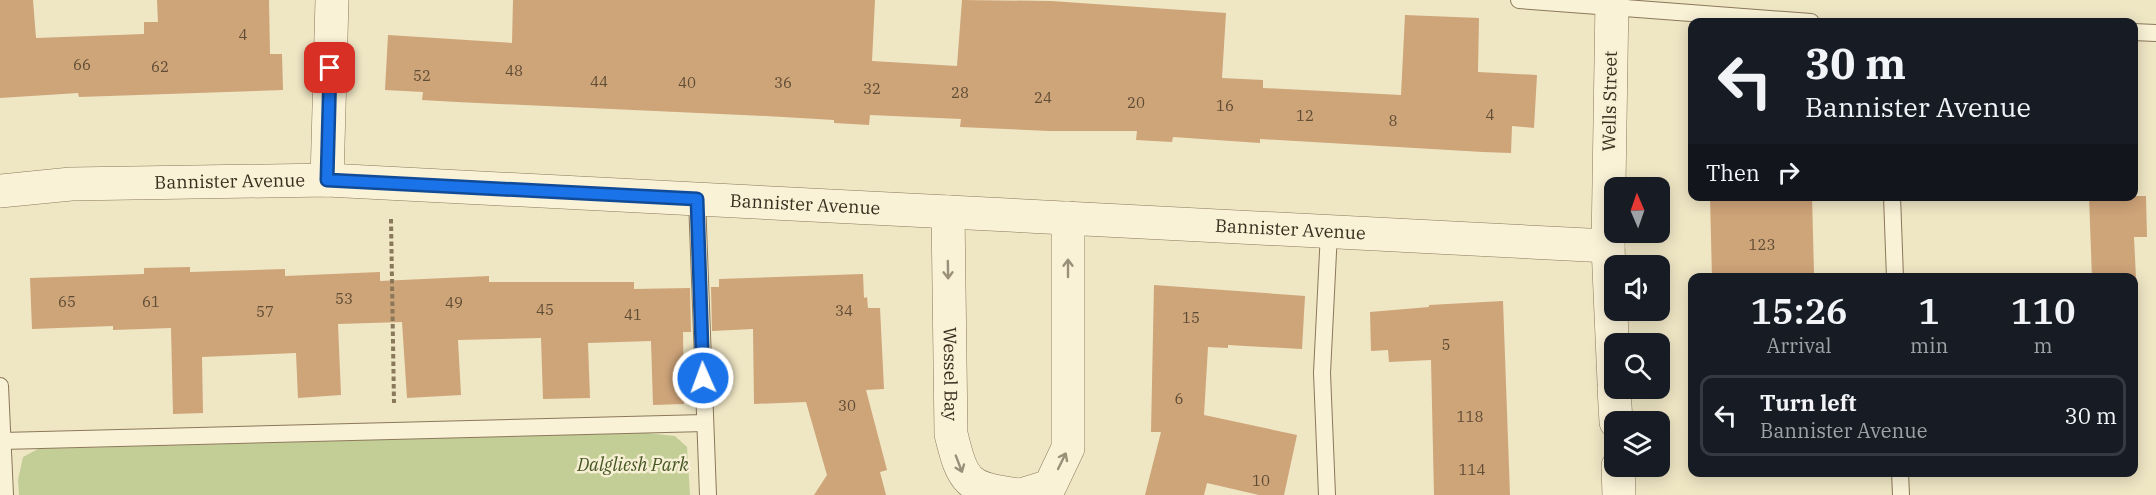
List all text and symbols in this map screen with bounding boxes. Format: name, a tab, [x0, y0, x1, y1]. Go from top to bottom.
house number: 4	[238, 25, 248, 44]
text: 30 m	[1805, 36, 1906, 91]
pin	[304, 42, 355, 93]
icon: left	[1706, 42, 1784, 120]
icon: arrive	[313, 51, 346, 84]
street label: Wells Street	[1597, 51, 1622, 151]
house number: 66	[73, 55, 91, 74]
house number: 62	[151, 57, 169, 76]
house number: 48	[505, 61, 523, 80]
house number: 52	[413, 66, 431, 85]
house number: 44	[590, 72, 608, 91]
house number: 40	[678, 73, 696, 92]
house number: 36	[774, 73, 792, 92]
house number: 32	[863, 79, 881, 98]
house number: 28	[951, 83, 969, 102]
house number: 24	[1034, 88, 1052, 107]
text: Bannister Avenue	[1805, 89, 2031, 124]
house number: 20	[1127, 93, 1145, 112]
house number: 16	[1216, 96, 1234, 115]
house number: 4	[1485, 105, 1495, 124]
house number: 12	[1296, 106, 1314, 125]
house number: 8	[1388, 111, 1398, 130]
icon: right	[1772, 156, 1805, 189]
text: Then	[1706, 158, 1760, 187]
street label: Bannister Avenue	[154, 168, 305, 194]
north arrow	[1604, 177, 1670, 243]
map controls	[1604, 177, 1670, 477]
street label: Bannister Avenue	[729, 189, 881, 219]
street label: Bannister Avenue	[1214, 214, 1366, 244]
house number: 123	[1748, 235, 1776, 254]
button: sound	[1604, 255, 1670, 321]
one-way arrow	[1062, 258, 1074, 278]
one-way arrow	[943, 260, 954, 280]
text: 15:26	[1750, 287, 1848, 334]
text: 1	[1918, 287, 1940, 334]
text: 110	[2011, 287, 2076, 334]
house number: 53	[335, 289, 353, 308]
house number: 65	[58, 292, 76, 311]
house number: 61	[142, 292, 160, 311]
house number: 49	[445, 293, 463, 312]
house number: 45	[536, 300, 554, 319]
house number: 34	[835, 301, 853, 320]
house number: 57	[256, 302, 274, 321]
house number: 41	[624, 305, 642, 324]
house number: 15	[1182, 308, 1200, 327]
street label: Wessel Bay	[939, 327, 963, 422]
text: Arrival	[1766, 332, 1832, 359]
text: min	[1910, 332, 1948, 359]
text: m	[2034, 332, 2053, 359]
button: search	[1604, 333, 1670, 399]
house number: 5	[1441, 335, 1451, 354]
position arrow	[671, 346, 735, 410]
text: Turn left	[1760, 388, 1856, 417]
house number: 6	[1174, 389, 1184, 408]
house number: 30	[838, 396, 856, 415]
icon: left	[1709, 399, 1742, 432]
text: 30 m	[2065, 401, 2117, 430]
house number: 118	[1456, 407, 1484, 426]
button: layers	[1604, 411, 1670, 477]
text: Bannister Avenue	[1760, 417, 1927, 444]
park label: Dalgliesh Park	[576, 453, 689, 476]
one-way arrow	[1057, 453, 1069, 471]
one-way arrow	[955, 454, 966, 472]
house number: 114	[1458, 460, 1486, 479]
house number: 10	[1252, 471, 1270, 490]

